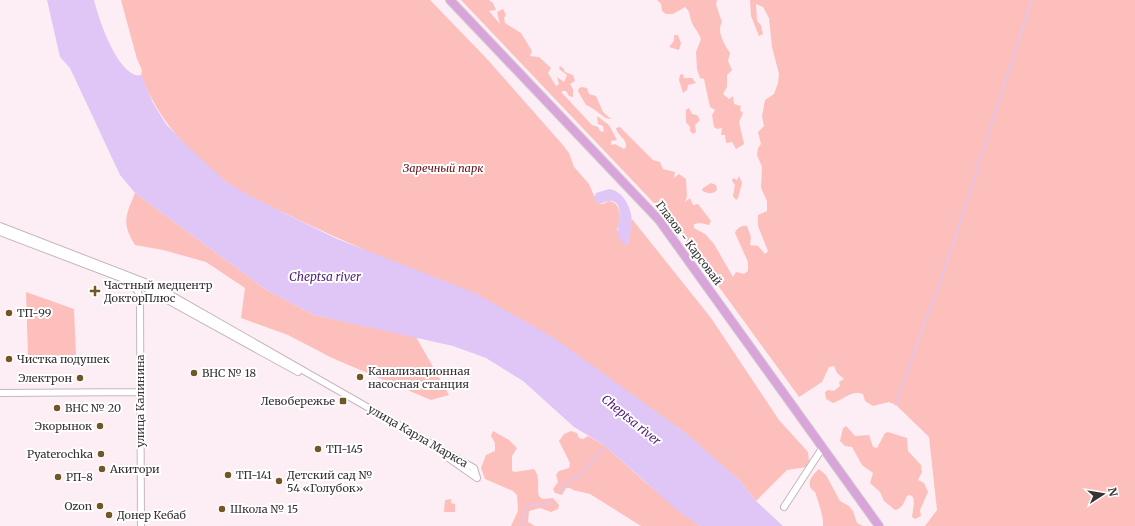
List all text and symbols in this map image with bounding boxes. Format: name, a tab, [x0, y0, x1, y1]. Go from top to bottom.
park label: Заречный парк	[403, 161, 483, 175]
street label: Глазов - Карсовай	[653, 198, 725, 288]
water label: Cheptsa river	[289, 269, 362, 284]
place label: Частный медцентр ДокторПлюс	[104, 278, 213, 305]
marker: Частный медцентр ДокторПлюс	[89, 285, 101, 297]
place label: ТП-99	[17, 306, 52, 320]
marker: ТП-99	[4, 308, 14, 318]
place label: Чистка подушек	[17, 352, 110, 366]
marker: Чистка подушек	[4, 354, 14, 364]
street label: улица Калинина	[133, 354, 147, 447]
place label: Канализационная насосная станция	[368, 364, 470, 391]
place label: ВНС № 18	[202, 366, 256, 380]
marker: ВНС № 18	[189, 368, 199, 378]
place label: Электрон	[18, 371, 72, 385]
marker: Канализационная насосная станция	[355, 372, 365, 382]
marker: Электрон	[75, 373, 85, 383]
water label: Cheptsa river	[599, 391, 665, 449]
place label: Левобережье	[261, 394, 335, 408]
marker: Левобережье	[338, 396, 348, 406]
place label: ВНС № 20	[65, 401, 121, 415]
street label: улица Карла Маркса	[366, 402, 471, 470]
marker: ВНС № 20	[52, 403, 62, 413]
place label: Экорынок	[35, 419, 92, 433]
marker: Экорынок	[95, 421, 105, 431]
place label: ТП-145	[326, 442, 363, 456]
marker: ТП-145	[313, 444, 323, 454]
place label: Pyaterochka	[27, 447, 93, 461]
marker: Pyaterochka	[96, 449, 106, 459]
place label: Акитори	[109, 462, 160, 476]
marker: Акитори	[97, 464, 107, 474]
place label: ТП-141	[236, 468, 272, 482]
place label: Детский сад № 54 «Голубок»	[287, 468, 373, 495]
place label: РП-8	[66, 470, 93, 484]
marker: ТП-141	[223, 470, 233, 480]
marker: РП-8	[53, 472, 63, 482]
north arrow	[1083, 474, 1123, 514]
marker: Детский сад № 54 «Голубок»	[274, 476, 284, 486]
text: N	[1105, 486, 1121, 498]
place label: Ozon	[64, 499, 93, 513]
marker: Ozon	[95, 501, 105, 511]
place label: Школа № 15	[230, 502, 298, 516]
marker: Школа № 15	[217, 504, 227, 514]
place label: Донер Кебаб	[117, 508, 186, 522]
marker: Донер Кебаб	[104, 510, 114, 520]

